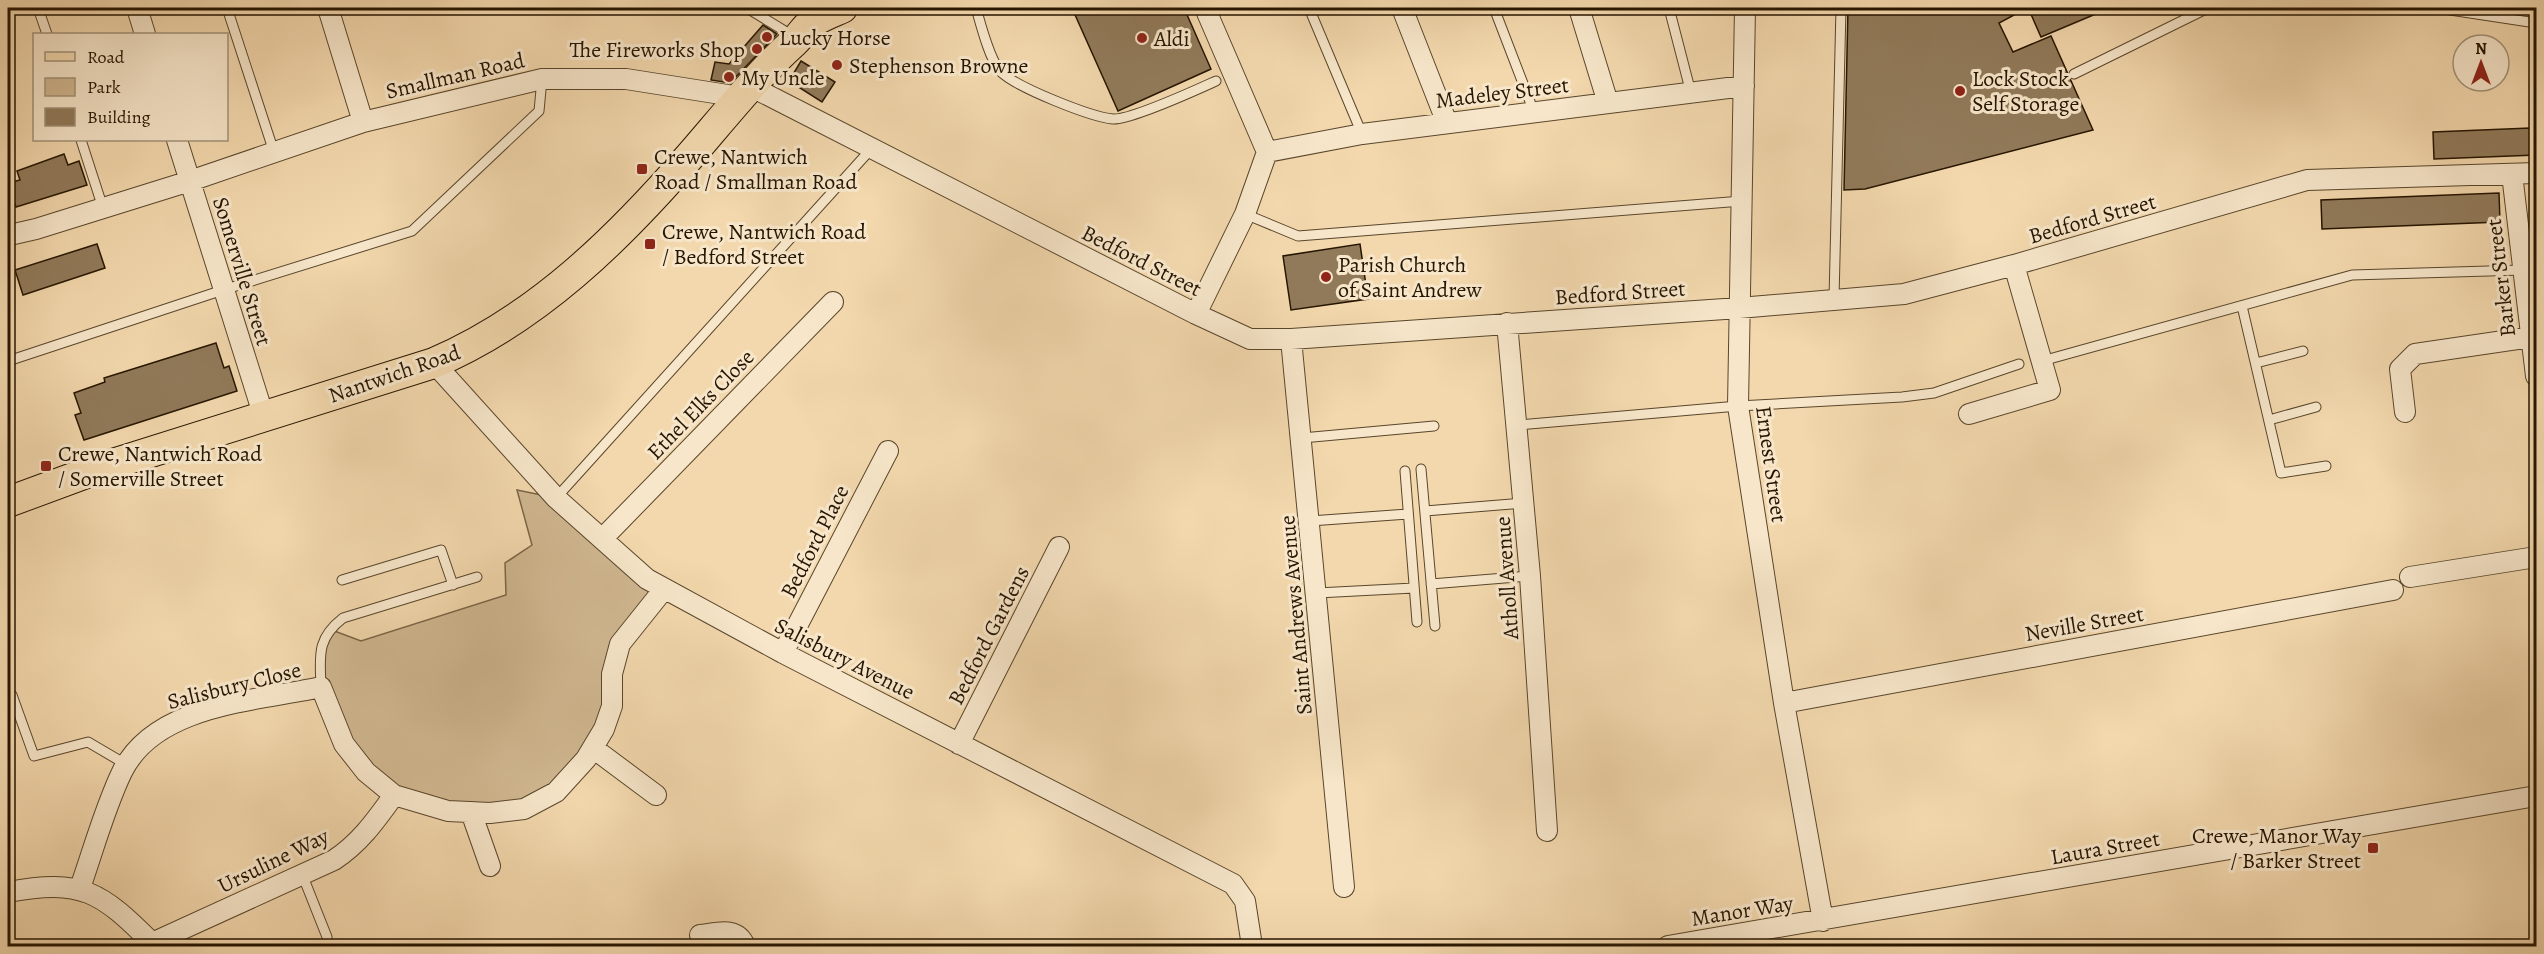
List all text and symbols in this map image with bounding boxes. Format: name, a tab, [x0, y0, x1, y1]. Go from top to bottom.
place label: Lucky Horse	[779, 23, 891, 53]
place label: Aldi	[1153, 24, 1190, 54]
marker: Lucky Horse	[760, 30, 774, 44]
marker: Aldi	[1135, 31, 1149, 45]
legend	[33, 33, 228, 141]
north arrow	[2451, 33, 2511, 93]
place label: The Fireworks Shop	[569, 35, 745, 65]
text: N	[2475, 38, 2487, 60]
marker: The Fireworks Shop	[750, 42, 764, 56]
text: Road	[87, 45, 125, 69]
street label: Smallman Road	[383, 45, 528, 107]
place label: Stephenson Browne	[849, 51, 1028, 81]
marker: Stephenson Browne	[830, 58, 844, 72]
place label: My Uncle	[741, 63, 825, 93]
place label: Lock Stock Self Storage	[1972, 64, 2079, 119]
marker: My Uncle	[722, 70, 736, 84]
street label: Madeley Street	[1434, 70, 1570, 116]
text: Park	[87, 75, 121, 99]
marker: Lock Stock Self Storage	[1953, 84, 1967, 98]
text: Building	[87, 105, 151, 129]
place label: Crewe, Nantwich Road / Smallman Road	[654, 142, 857, 197]
marker: Crewe, Nantwich Road / Smallman Road	[635, 162, 649, 176]
street label: Bedford Street	[2025, 187, 2159, 251]
street label: Somerville Street	[205, 193, 279, 349]
place label: Crewe, Nantwich Road / Bedford Street	[662, 217, 866, 272]
street label: Barker Street	[2479, 217, 2523, 339]
street label: Bedford Street	[1076, 218, 1207, 304]
marker: Crewe, Nantwich Road / Bedford Street	[643, 237, 657, 251]
place label: Parish Church of Saint Andrew	[1338, 250, 1482, 305]
marker: Parish Church of Saint Andrew	[1319, 270, 1333, 284]
street label: Bedford Street	[1554, 273, 1686, 313]
street label: Nantwich Road	[324, 337, 465, 411]
street label: Ethel Elks Close	[640, 343, 761, 467]
street label: Ernest Street	[1748, 404, 1794, 524]
place label: Crewe, Nantwich Road / Somerville Street	[58, 439, 262, 494]
marker: Crewe, Nantwich Road / Somerville Street	[39, 459, 53, 473]
street label: Bedford Place	[774, 480, 856, 603]
street label: Saint Andrews Avenue	[1272, 514, 1320, 716]
street label: Atholl Avenue	[1488, 515, 1526, 642]
street label: Bedford Gardens	[941, 561, 1037, 710]
street label: Neville Street	[2022, 599, 2146, 649]
street label: Salisbury Avenue	[769, 611, 920, 707]
street label: Salisbury Close	[164, 655, 304, 717]
street label: Ursuline Way	[213, 821, 334, 901]
place label: Crewe, Manor Way / Barker Street	[2192, 821, 2361, 876]
street label: Laura Street	[2048, 824, 2162, 872]
marker: Crewe, Manor Way / Barker Street	[2366, 841, 2380, 855]
street label: Manor Way	[1689, 888, 1795, 934]

